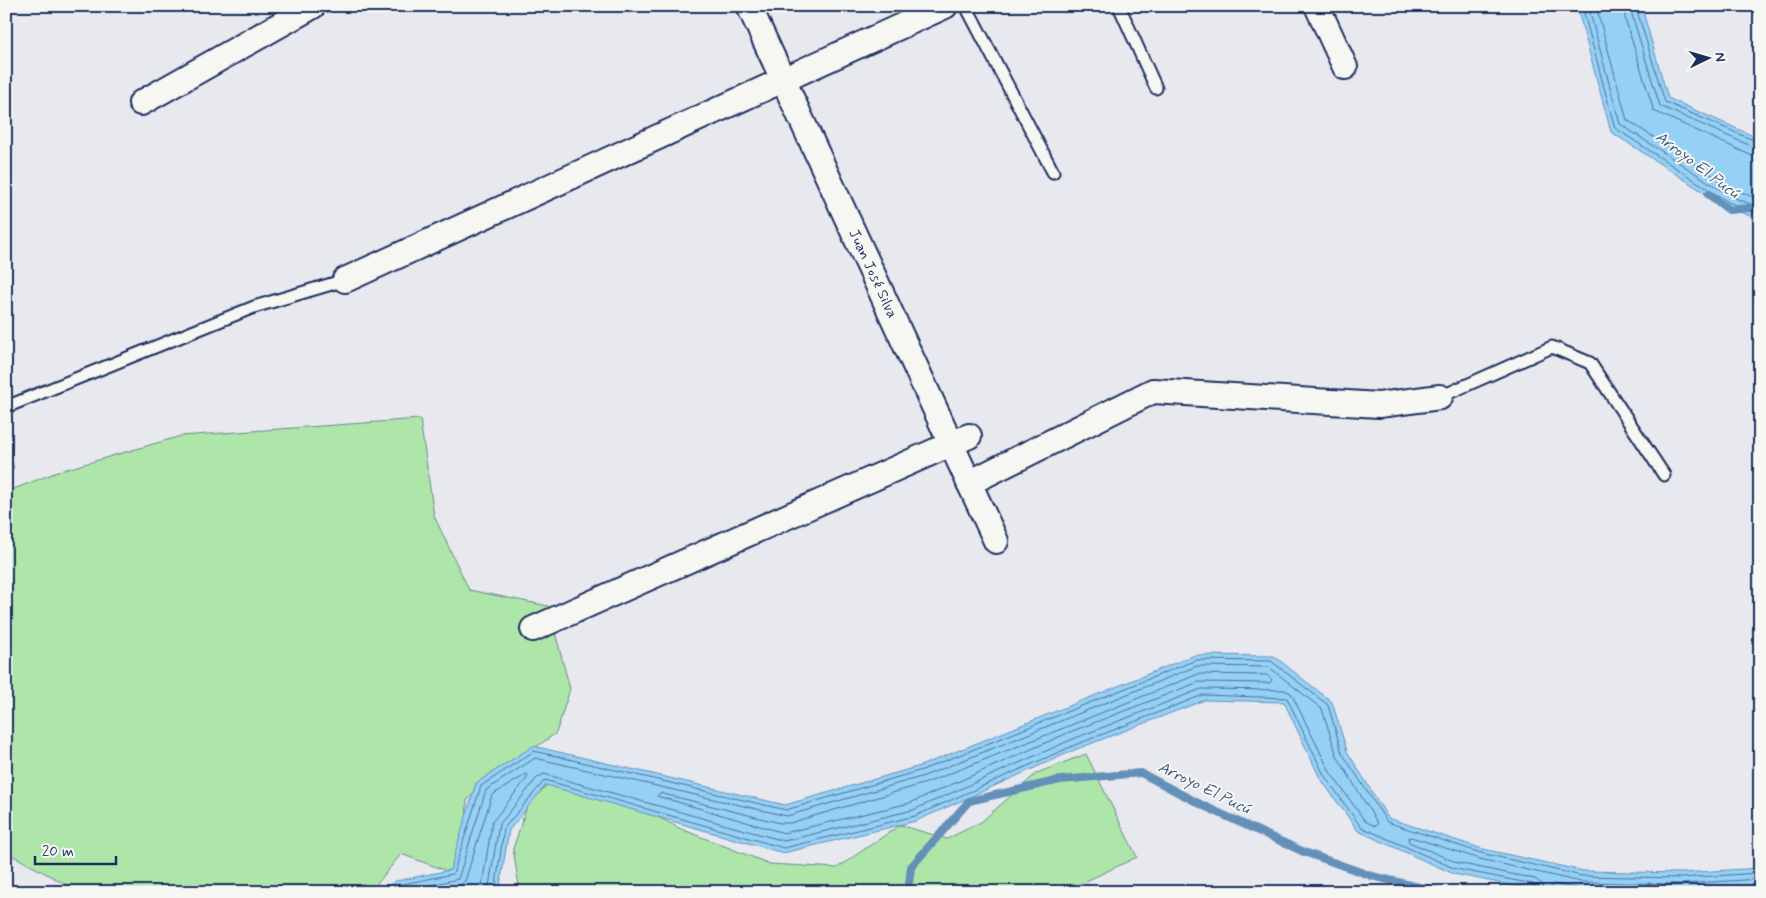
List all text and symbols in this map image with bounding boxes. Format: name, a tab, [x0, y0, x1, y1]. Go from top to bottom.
north arrow	[1684, 32, 1734, 82]
text: N	[1711, 52, 1729, 62]
water label: Arroyo El Pucú	[1651, 127, 1745, 205]
street label: Juan José Silva	[844, 226, 902, 321]
water label: Arroyo El Pucú	[1155, 757, 1255, 820]
scale bar	[35, 833, 116, 865]
text: 20 m	[42, 842, 74, 862]

